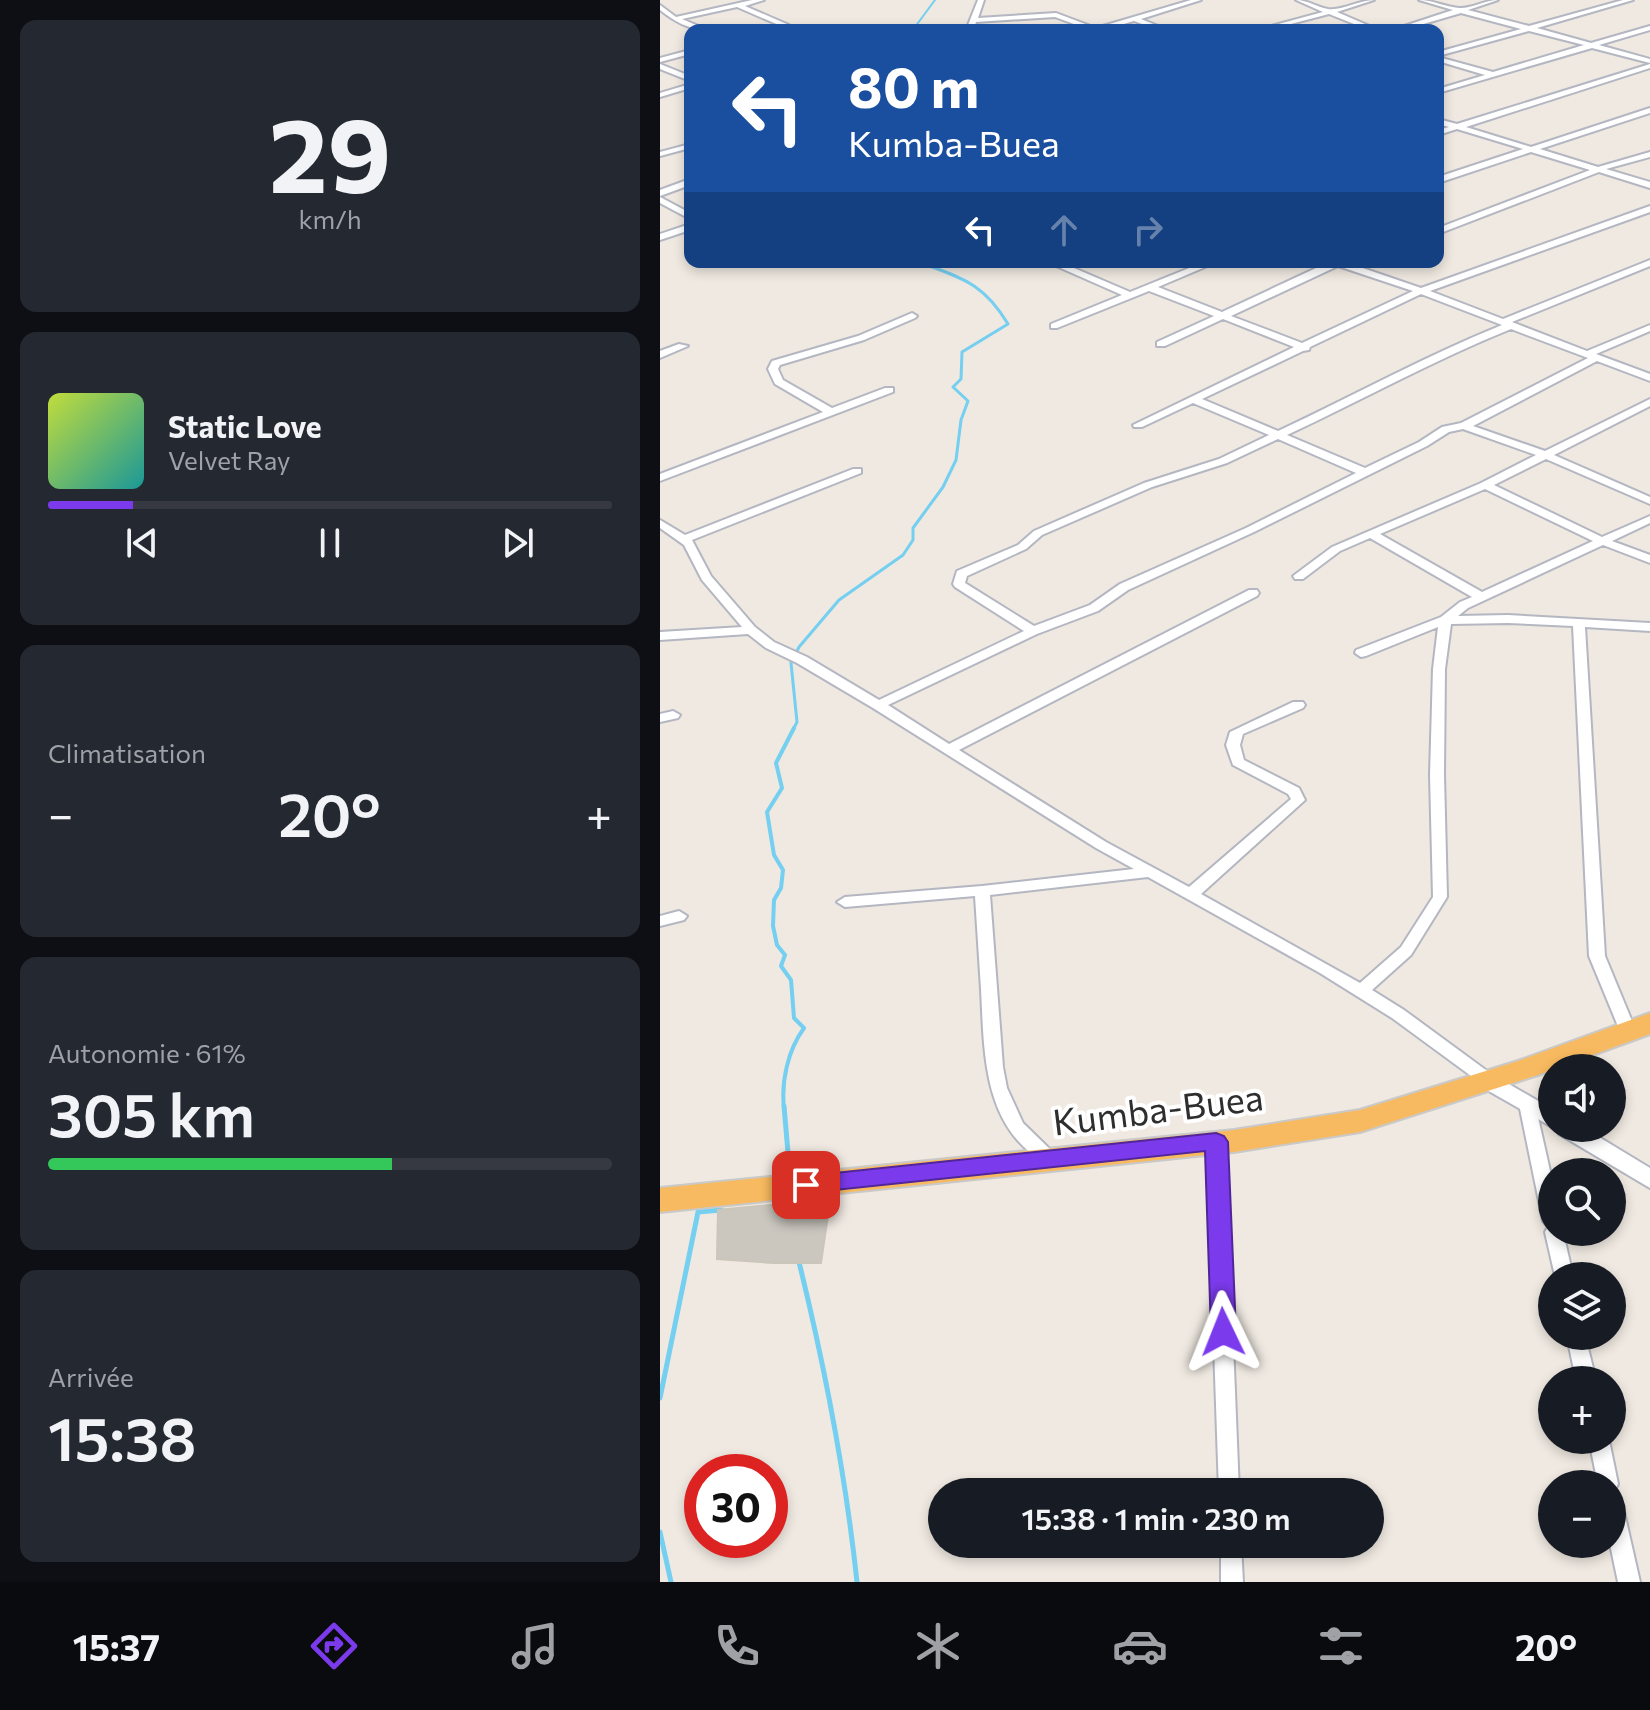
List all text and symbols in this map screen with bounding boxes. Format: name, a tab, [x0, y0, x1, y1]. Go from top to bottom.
text: 80 m	[848, 51, 979, 120]
icon: left	[716, 56, 820, 160]
text: 29	[269, 87, 391, 214]
text: Kumba-Buea	[848, 120, 1060, 164]
text: km/h	[298, 203, 362, 234]
icon: left	[958, 208, 1002, 252]
icon: ahead	[1042, 208, 1086, 252]
icon: right	[1126, 208, 1170, 252]
text: Static Love	[168, 407, 322, 444]
text: Velvet Ray	[168, 444, 291, 475]
icon: previous	[120, 521, 164, 565]
icon: pause	[308, 521, 352, 565]
icon: next	[496, 521, 540, 565]
text: Climatisation	[48, 737, 206, 768]
text: 20°	[278, 776, 381, 849]
text: −	[48, 786, 73, 840]
text: +	[586, 786, 612, 840]
text: Autonomie · 61%	[48, 1037, 246, 1068]
map controls	[1538, 1054, 1626, 1558]
button: sound	[1538, 1054, 1626, 1142]
street label: Kumba-Buea	[1050, 1073, 1266, 1143]
text: 305 km	[48, 1076, 255, 1149]
pin	[772, 1151, 840, 1219]
button: search	[1538, 1158, 1626, 1246]
icon: arrive	[784, 1163, 828, 1207]
button: layers	[1538, 1262, 1626, 1350]
position arrow	[1181, 1290, 1265, 1374]
text: Arrivée	[48, 1361, 134, 1392]
button: +	[1538, 1366, 1626, 1454]
text: 15:38	[48, 1400, 196, 1473]
speed limit sign: 30	[684, 1454, 788, 1558]
button: −	[1538, 1470, 1626, 1558]
text: 15:38 · 1 min · 230 m	[1021, 1499, 1291, 1536]
icon: directions	[306, 1618, 362, 1674]
icon: music	[507, 1618, 563, 1674]
icon: phone	[709, 1618, 765, 1674]
icon: climate	[910, 1618, 966, 1674]
icon: car	[1112, 1618, 1168, 1674]
icon: filters	[1313, 1618, 1369, 1674]
text: 15:37	[73, 1624, 160, 1668]
text: 20°	[1515, 1624, 1577, 1668]

